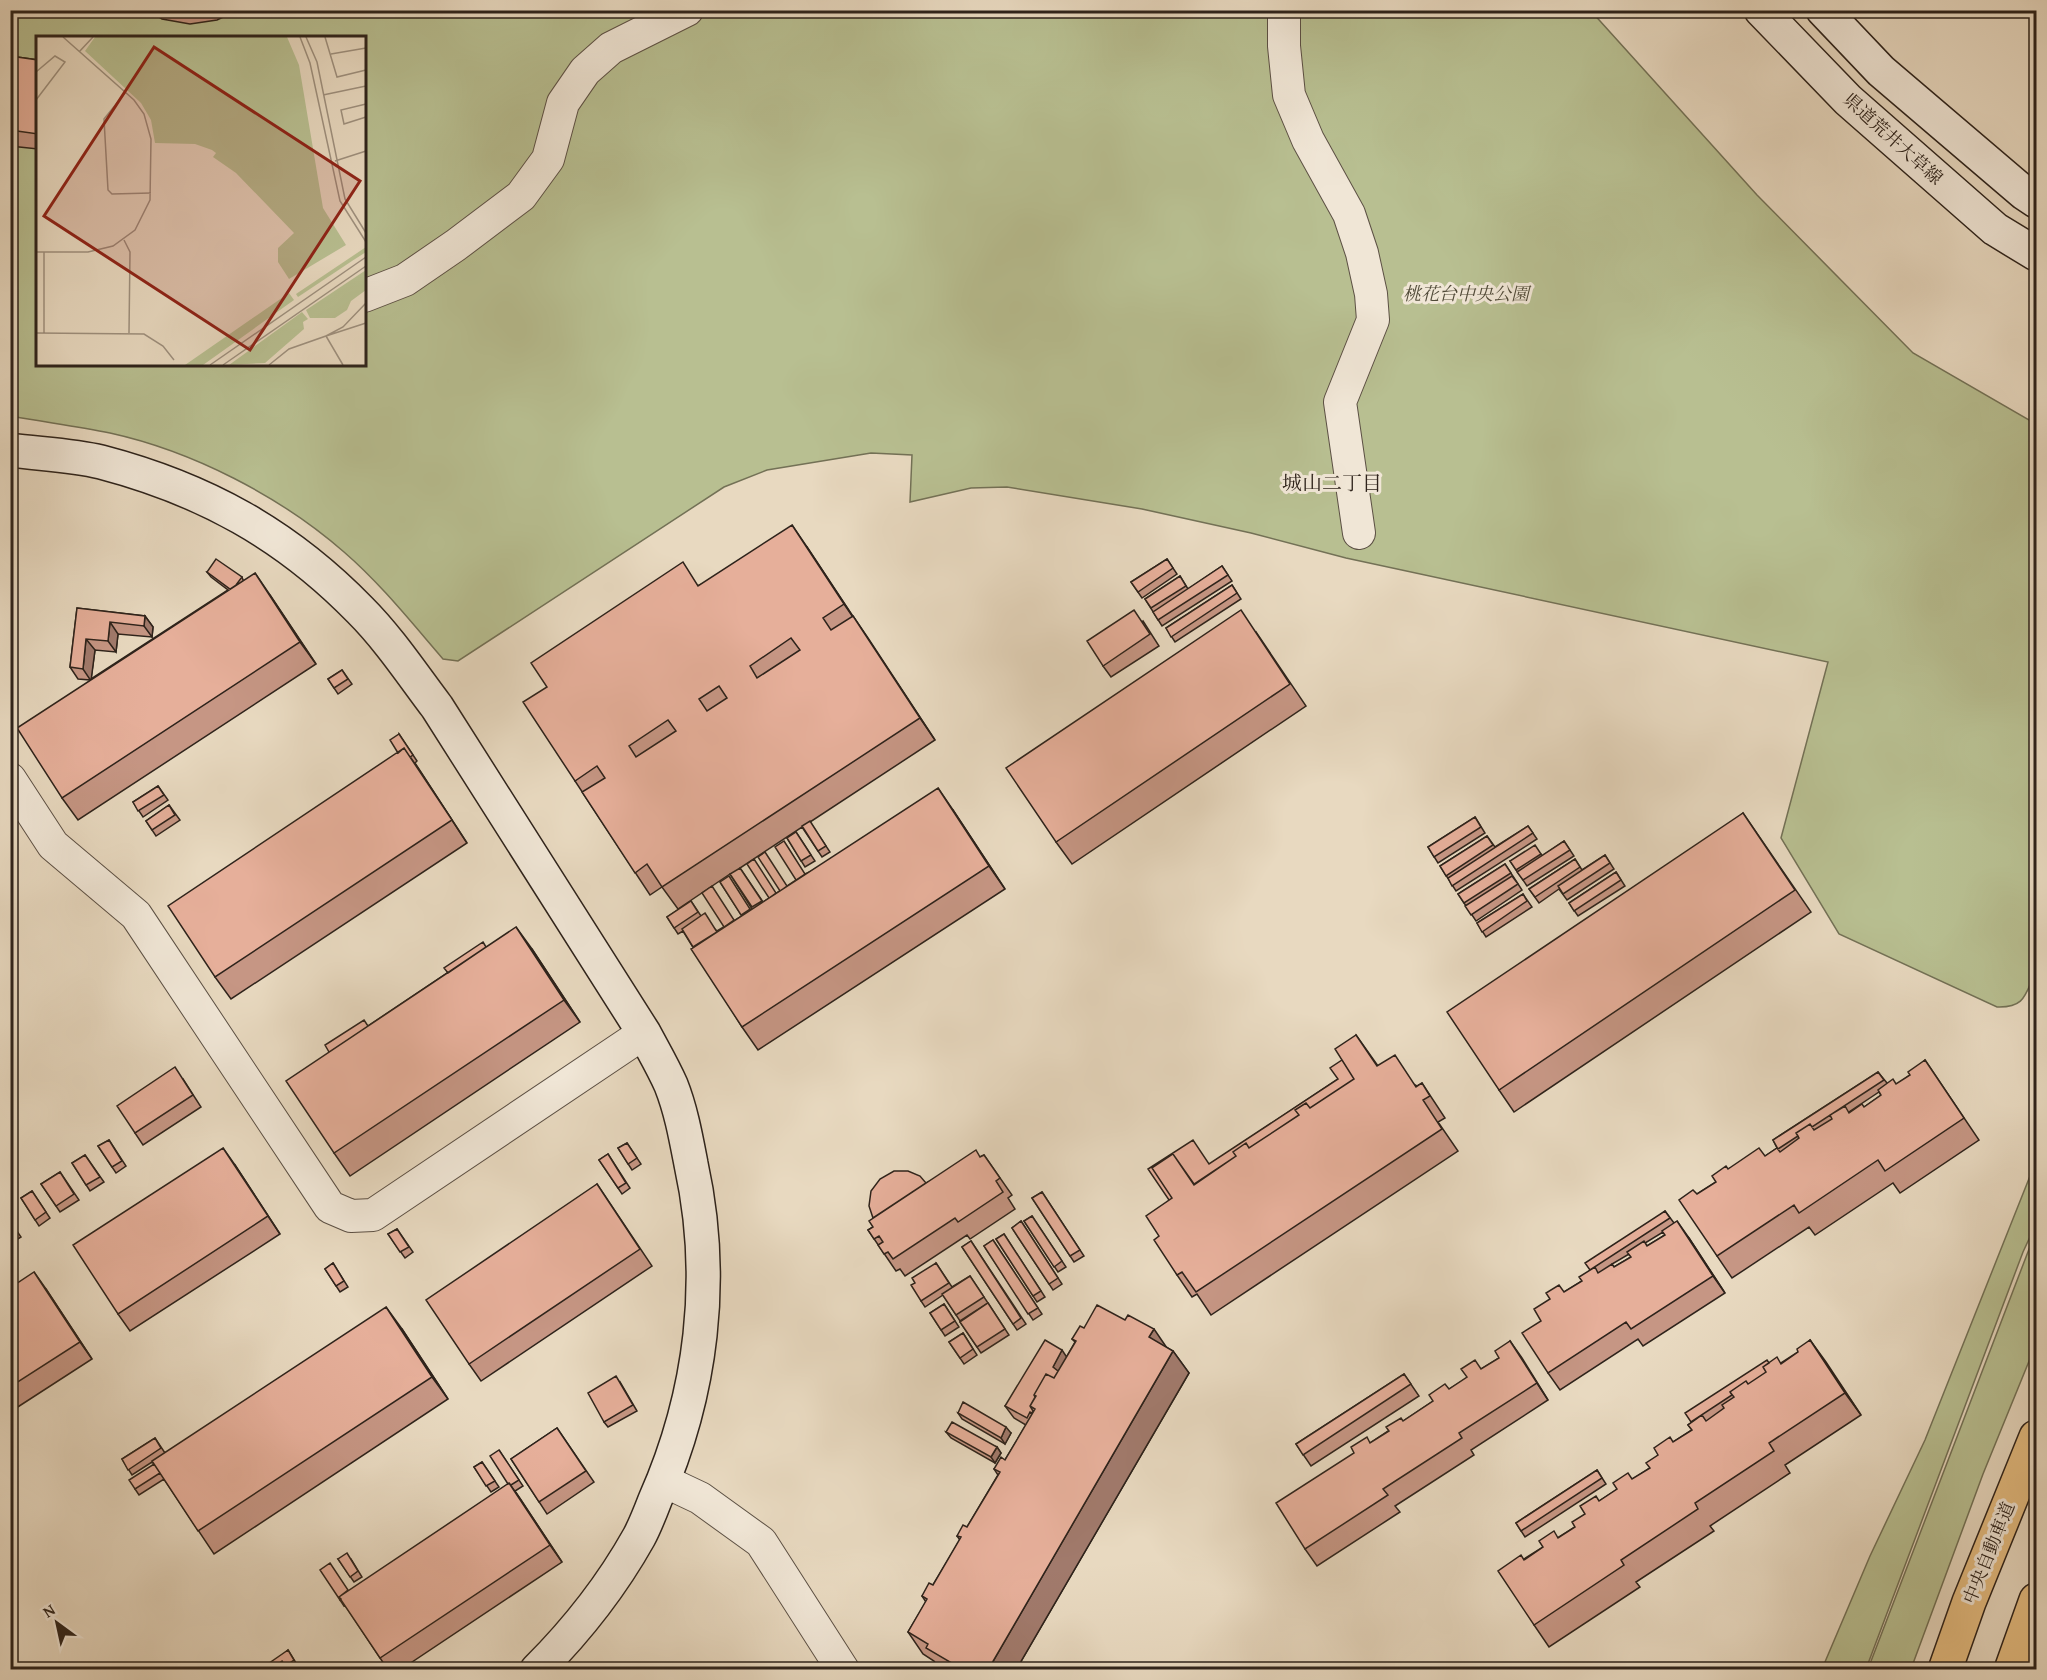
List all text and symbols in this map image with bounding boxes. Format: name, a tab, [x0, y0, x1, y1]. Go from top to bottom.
inset map	[36, 36, 366, 366]
street label: 県道荒井大草線	[1837, 86, 1949, 191]
park label: 桃花台中央公園	[1403, 280, 1532, 307]
district label: 城山二丁目	[1282, 468, 1382, 497]
street label: 中央自動車道	[1956, 1498, 2021, 1608]
north arrow	[27, 1593, 87, 1653]
text: N	[38, 1597, 60, 1623]

